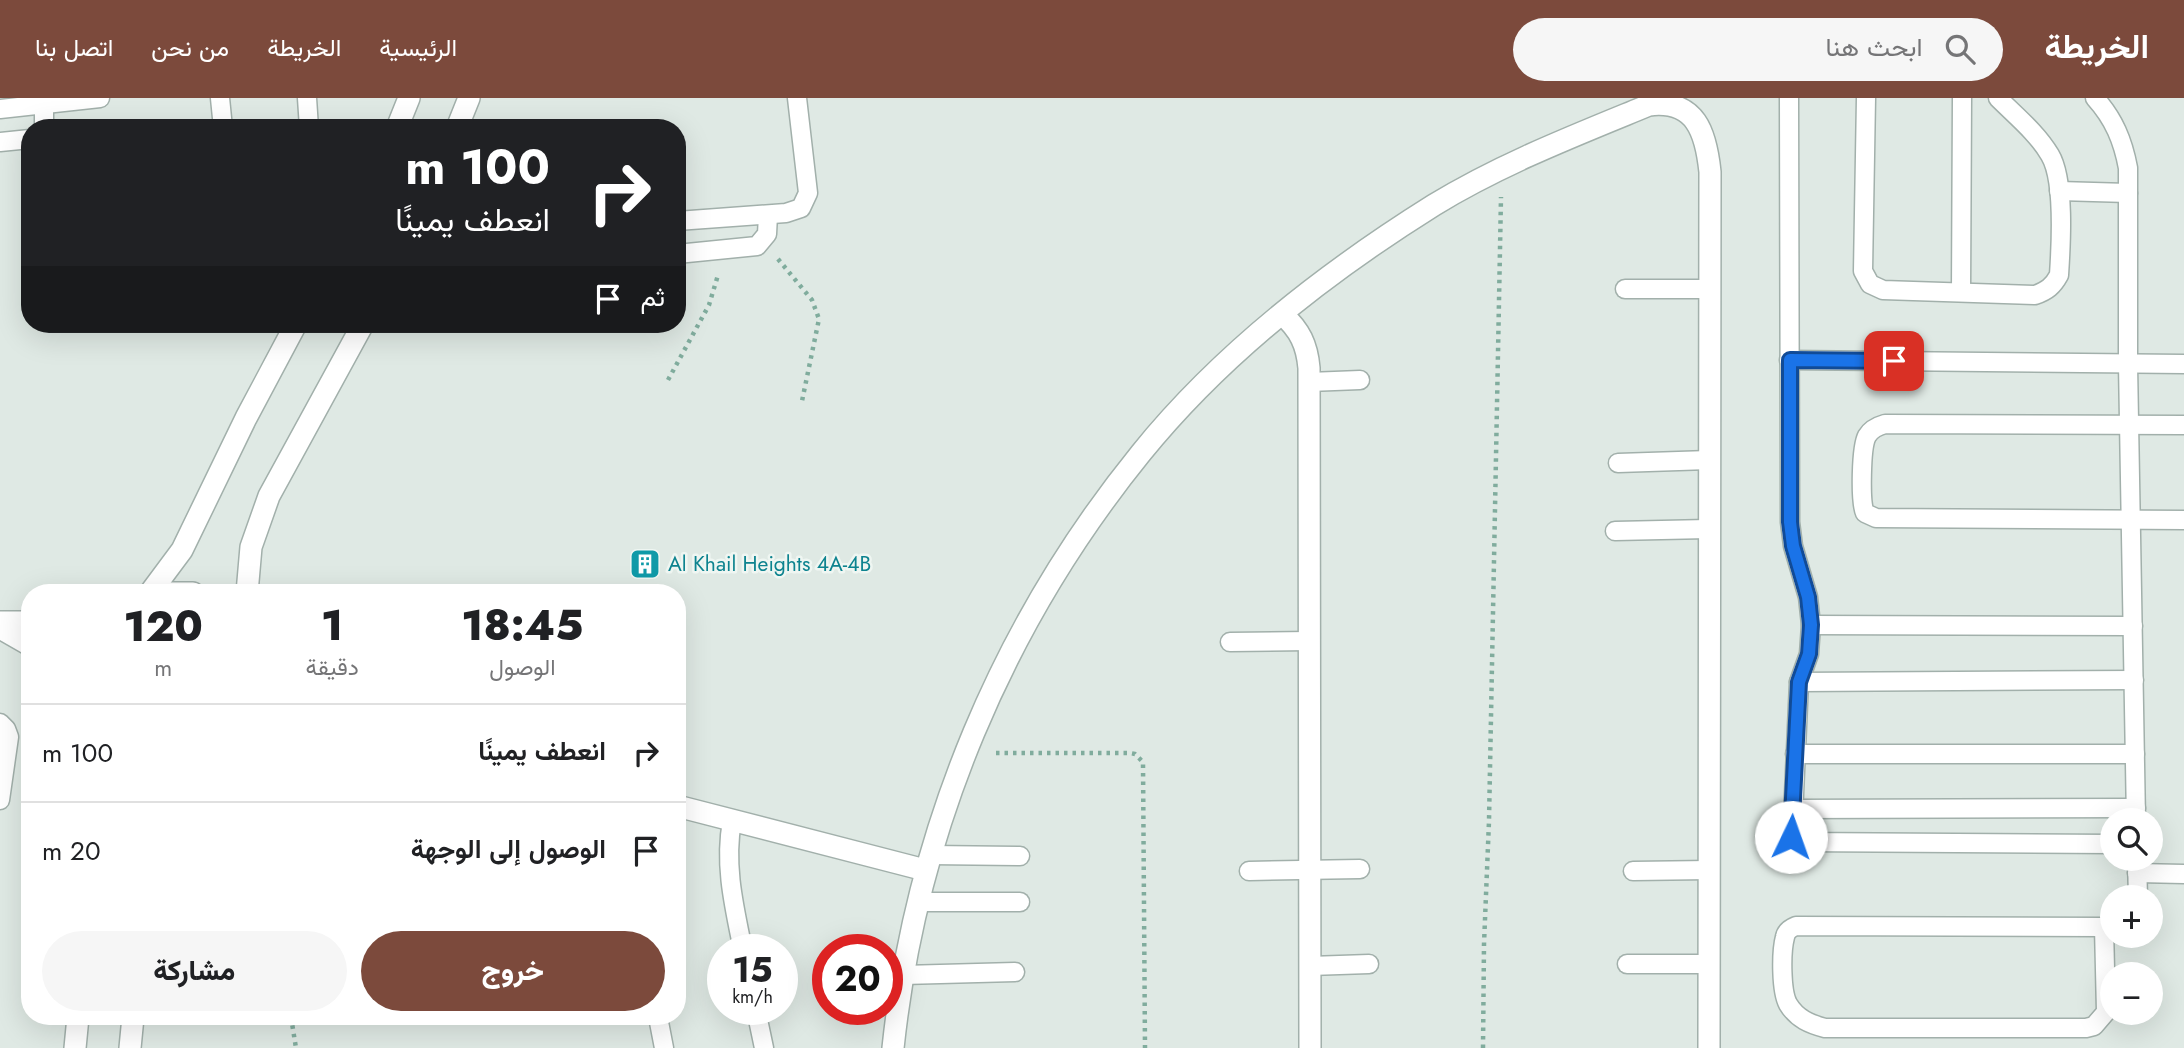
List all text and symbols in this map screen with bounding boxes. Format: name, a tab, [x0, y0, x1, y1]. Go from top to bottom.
search box	[1513, 18, 2003, 81]
text: الخريطة	[2045, 23, 2149, 70]
text: ابحث هنا	[1826, 28, 1923, 66]
text: اتصل بنا	[35, 30, 113, 65]
text: من نحن	[151, 30, 229, 65]
text: الخريطة	[267, 30, 341, 65]
text: الرئيسية	[379, 30, 457, 65]
icon: search	[1941, 30, 1979, 68]
text: 100 m	[405, 132, 550, 202]
icon: right	[574, 147, 665, 238]
text: انعطف يمينًا	[395, 197, 550, 243]
text: ثم	[641, 278, 665, 316]
icon: arrive	[589, 280, 627, 318]
pin	[1864, 331, 1924, 391]
icon: arrive	[1875, 342, 1913, 380]
building icon: Al Khail Heights 4A-4B	[628, 547, 662, 581]
place label: Al Khail Heights 4A-4B	[668, 549, 871, 579]
text: 1	[321, 595, 343, 656]
text: 18:45	[461, 595, 583, 656]
text: 120	[124, 596, 203, 657]
text: دقيقة	[306, 650, 359, 684]
text: الوصول	[489, 650, 556, 684]
text: m	[154, 651, 172, 685]
text: انعطف يمينًا	[478, 732, 606, 770]
text: 100 m	[42, 734, 113, 772]
icon: right	[627, 734, 665, 772]
position arrow	[1754, 800, 1828, 874]
map controls	[2100, 808, 2163, 1025]
button: search	[2100, 808, 2163, 871]
text: الوصول إلى الوجهة	[411, 830, 606, 868]
text: 20 m	[42, 832, 101, 870]
icon: arrive	[627, 832, 665, 870]
button: +	[2100, 885, 2163, 948]
button: مشاركة	[42, 931, 347, 1011]
button: خروج	[361, 931, 665, 1011]
speed limit sign: 20	[812, 934, 903, 1025]
text: 15	[732, 945, 773, 995]
button: −	[2100, 962, 2163, 1025]
text: km/h	[732, 984, 773, 1010]

